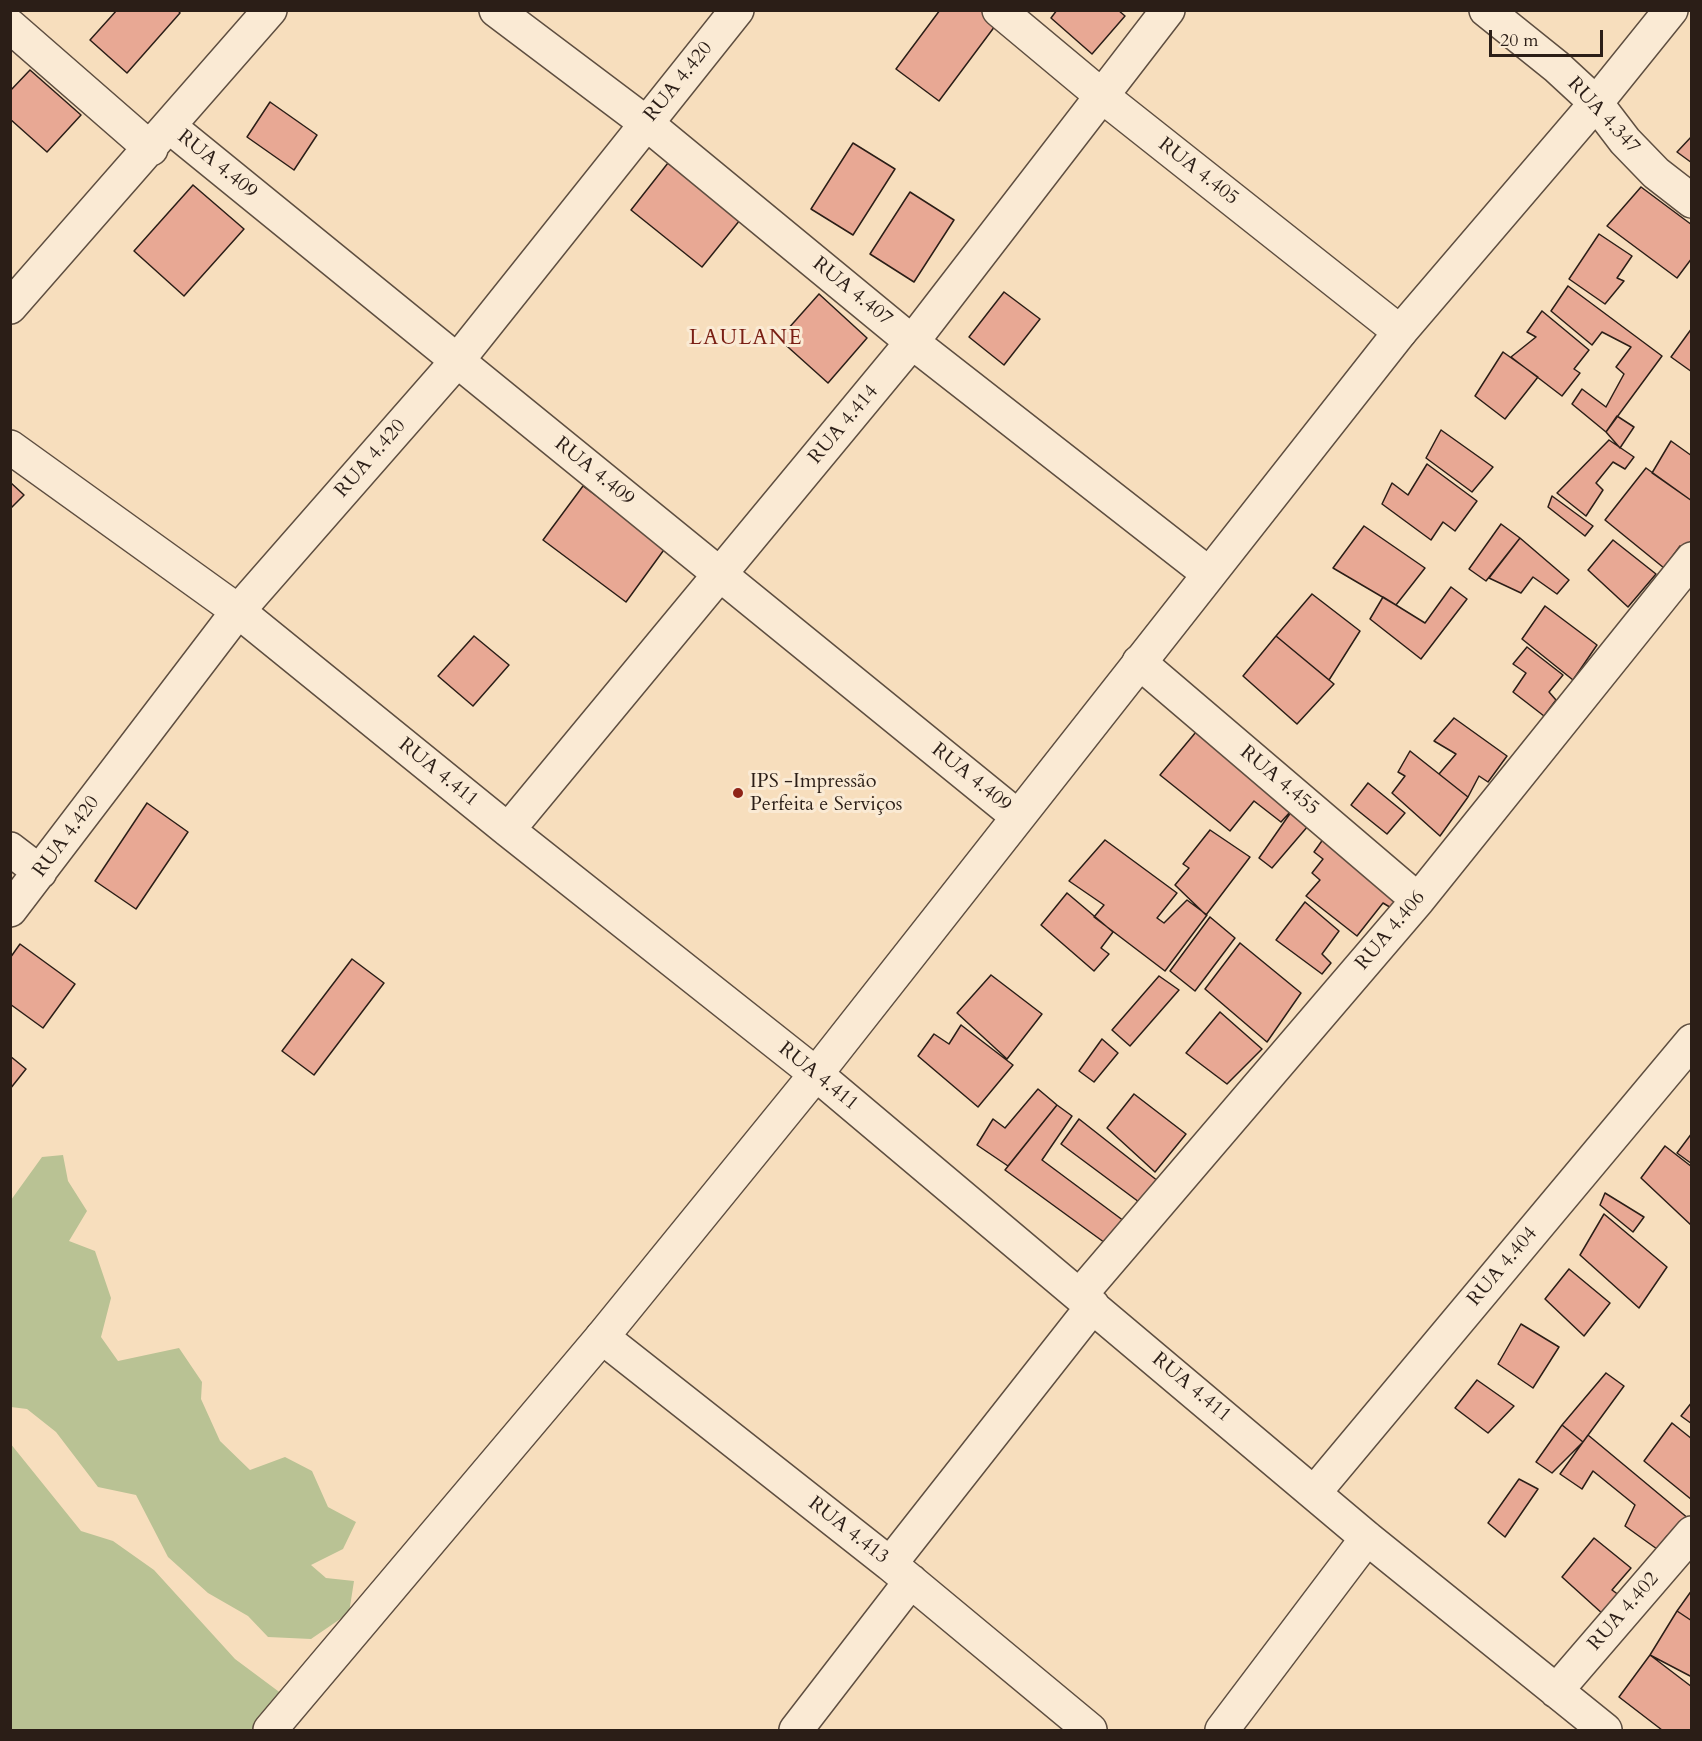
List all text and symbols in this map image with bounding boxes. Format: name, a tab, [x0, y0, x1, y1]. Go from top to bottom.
scale bar	[1492, 18, 1606, 56]
text: 20 m	[1500, 28, 1539, 53]
street label: RUA 4.420	[640, 37, 718, 127]
street label: RUA 4.347	[1562, 73, 1644, 159]
street label: RUA 4.409	[172, 126, 262, 204]
street label: RUA 4.405	[1153, 133, 1243, 211]
street label: RUA 4.407	[807, 253, 897, 331]
district label: LAULANE	[689, 326, 803, 352]
street label: RUA 4.414	[804, 381, 884, 469]
street label: RUA 4.420	[331, 415, 411, 503]
street label: RUA 4.409	[549, 433, 639, 511]
street label: RUA 4.411	[393, 734, 483, 812]
street label: RUA 4.409	[926, 739, 1016, 817]
street label: RUA 4.455	[1235, 741, 1323, 821]
place label: IPS -Impressão Perfeita e Serviços	[750, 770, 903, 817]
marker: IPS -Impressão Perfeita e Serviços	[731, 786, 745, 800]
street label: RUA 4.420	[29, 792, 105, 882]
street label: RUA 4.406	[1351, 887, 1431, 975]
street label: RUA 4.411	[773, 1038, 863, 1116]
street label: RUA 4.404	[1463, 1223, 1543, 1311]
street label: RUA 4.411	[1147, 1348, 1235, 1428]
street label: RUA 4.413	[803, 1492, 893, 1570]
street label: RUA 4.402	[1584, 1568, 1664, 1656]

